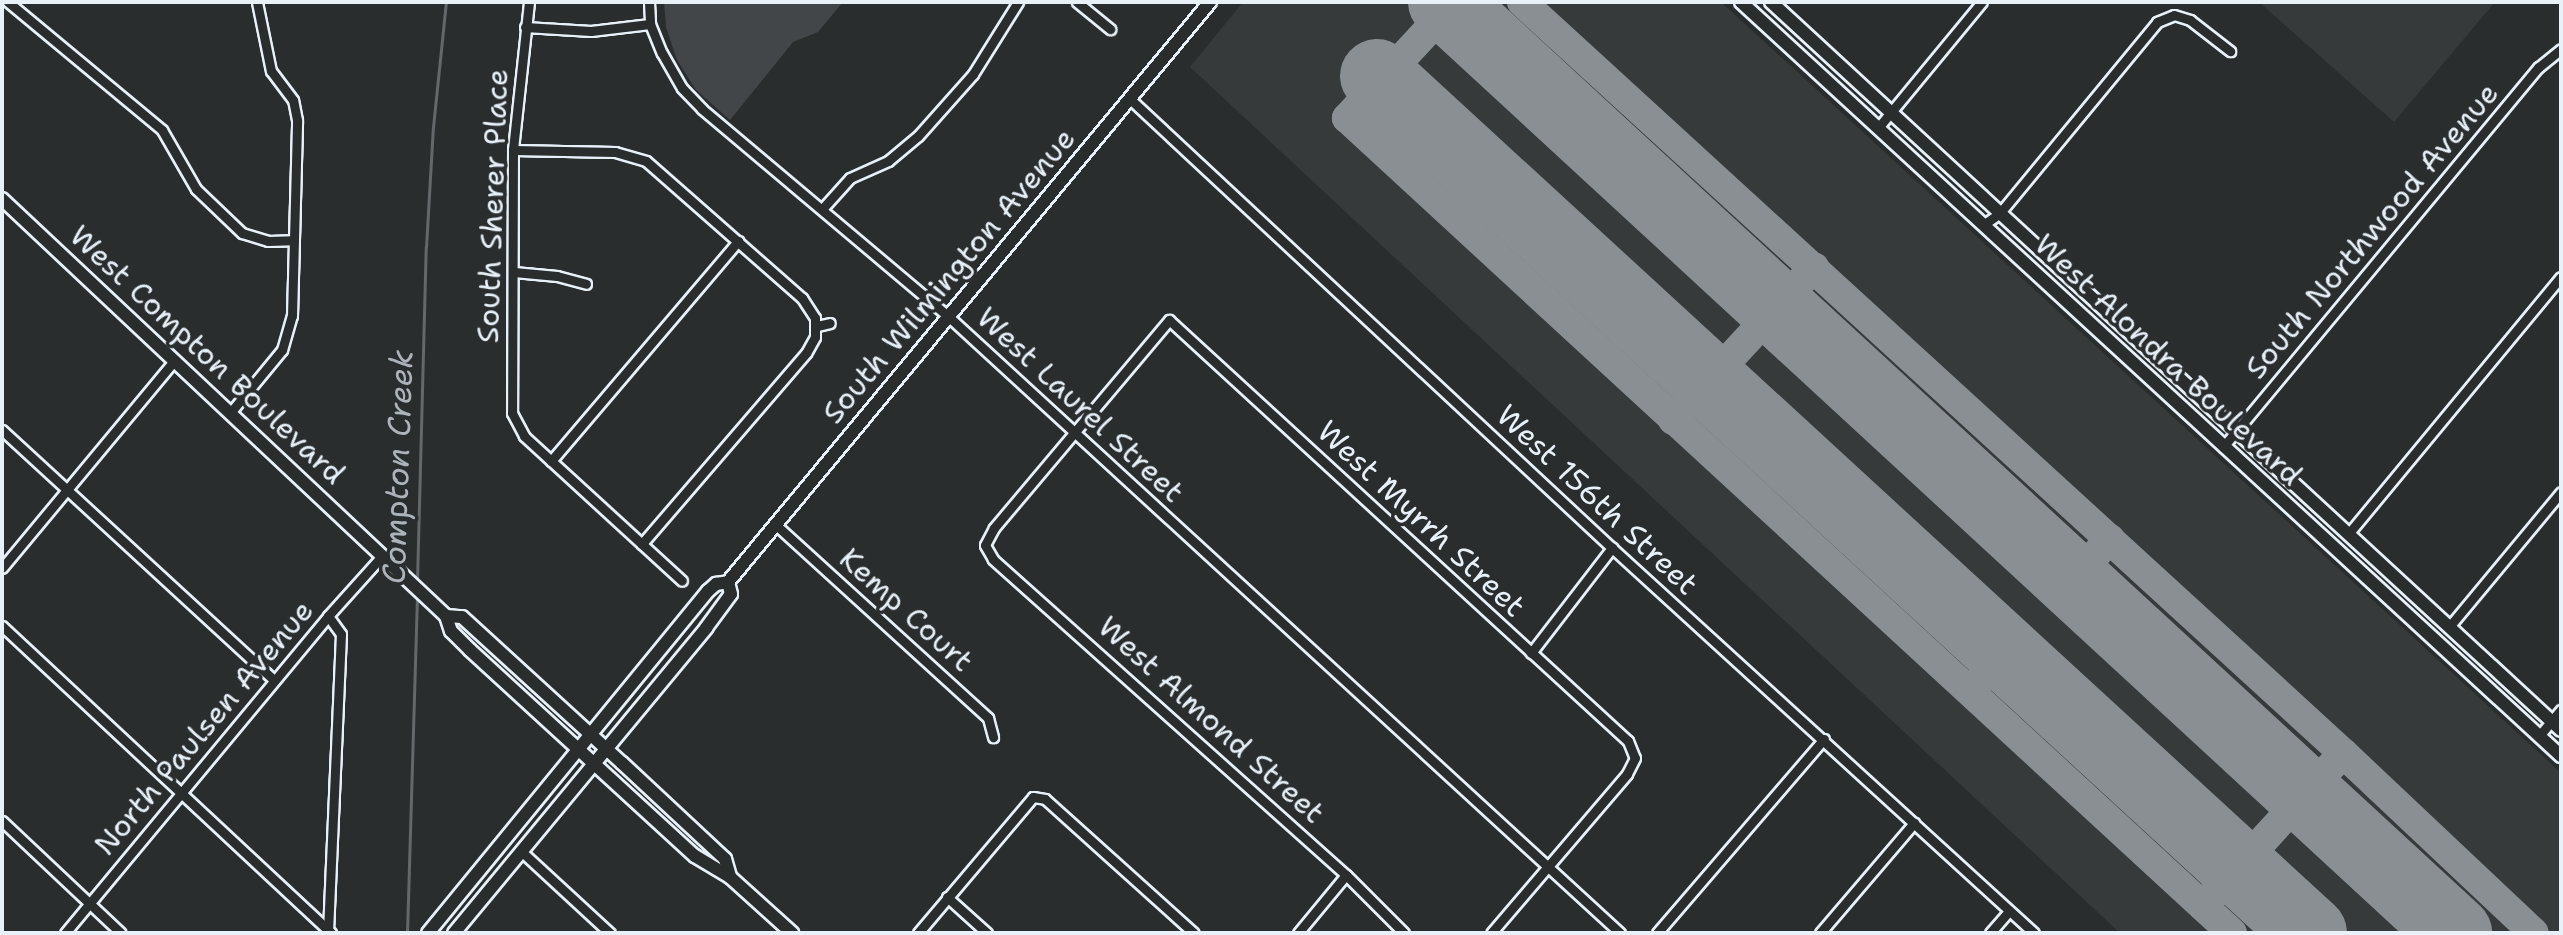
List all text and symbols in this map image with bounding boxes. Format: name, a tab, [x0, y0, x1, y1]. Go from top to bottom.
street label: South Sherer Place	[470, 68, 516, 344]
street label: South Northwood Avenue	[2238, 76, 2506, 386]
street label: South Wilmington Avenue	[815, 121, 1083, 431]
street label: West Compton Boulevard	[62, 218, 352, 492]
street label: West Alondra Boulevard	[2027, 227, 2309, 493]
street label: West Laurel Street	[969, 300, 1191, 510]
water label: Compton Creek	[375, 349, 421, 585]
street label: West 156th Street	[1489, 398, 1705, 602]
street label: West Myrrh Street	[1310, 414, 1532, 624]
street label: Kemp Court	[832, 541, 980, 679]
street label: North Paulsen Avenue	[87, 593, 321, 863]
street label: West Almond Street	[1090, 609, 1332, 831]

